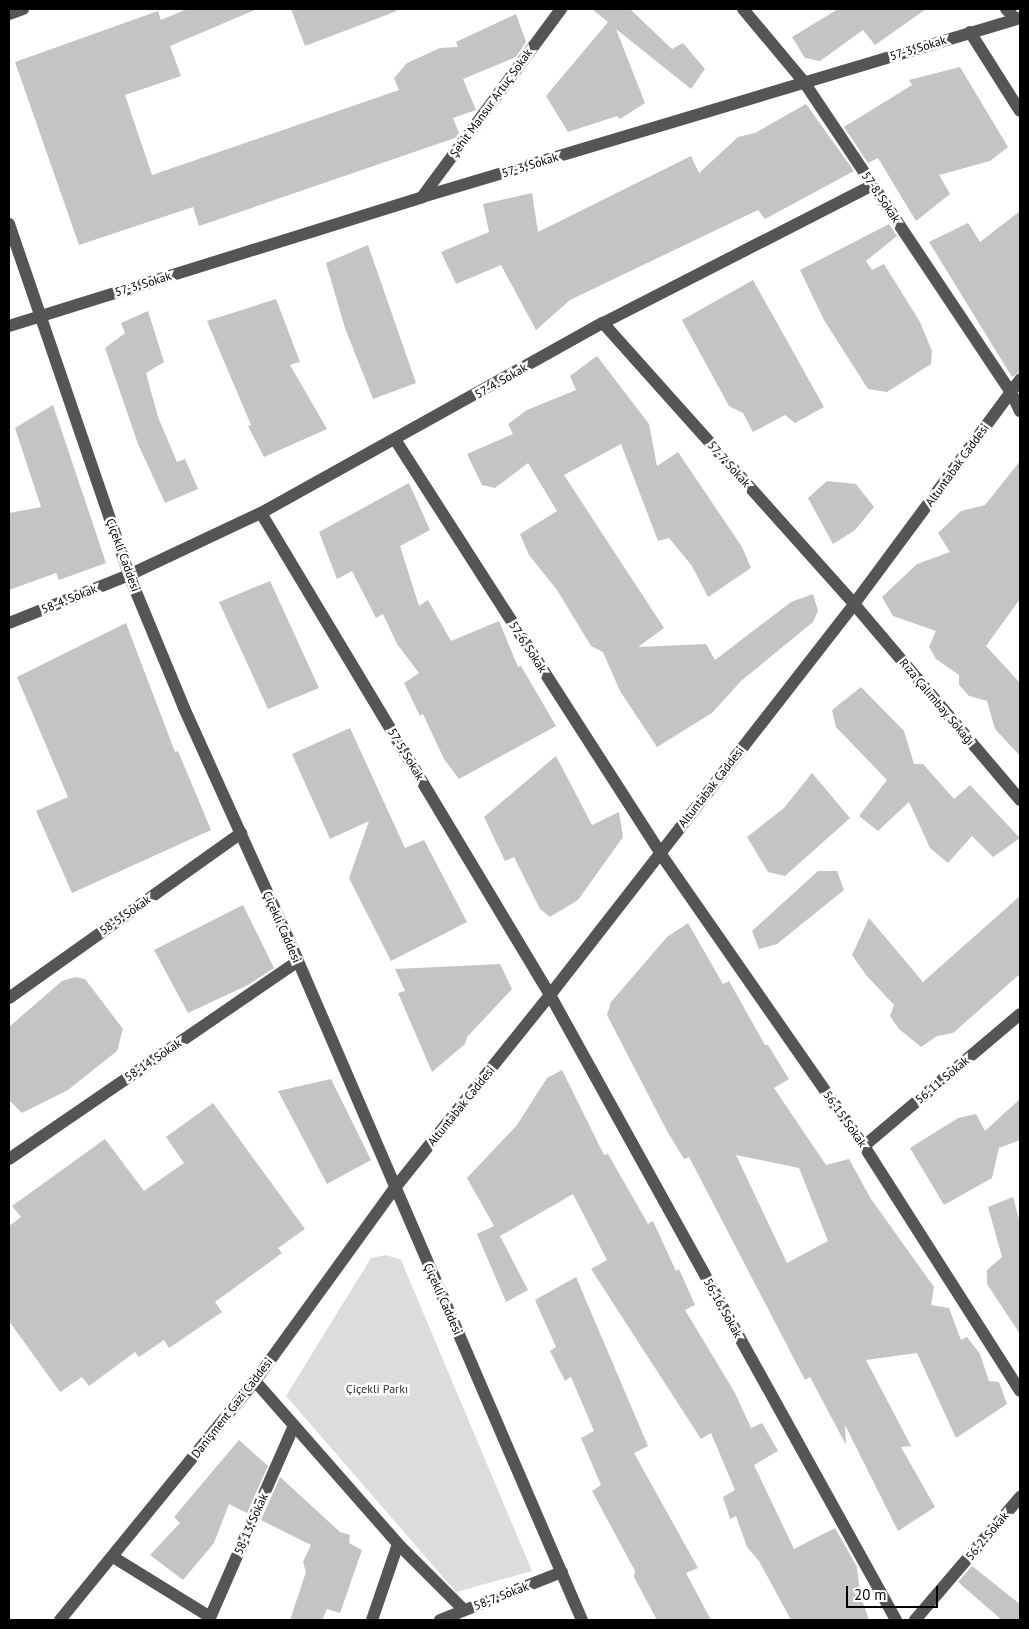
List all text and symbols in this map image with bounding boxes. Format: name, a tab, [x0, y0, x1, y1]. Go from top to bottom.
street label: 57-3. Sokak	[888, 32, 948, 64]
street label: Şehit Mansur Artuç Sokak	[447, 46, 535, 160]
street label: 57-3. Sokak	[500, 149, 560, 181]
street label: 57-8. Sokak	[858, 168, 904, 226]
street label: 57-3. Sokak	[113, 268, 173, 300]
street label: 57-4. Sokak	[472, 360, 530, 402]
street label: Altuntabak Caddesi	[922, 421, 992, 509]
street label: 57-7. Sokak	[704, 438, 754, 490]
street label: Çiçekli Caddesi	[103, 516, 143, 594]
street label: 58-4. Sokak	[39, 581, 99, 617]
street label: 57-6. Sokak	[506, 618, 550, 676]
street label: Rıza Çalımbay Sokağı	[896, 655, 978, 749]
street label: 57-5. Sokak	[385, 725, 427, 783]
street label: Altuntabak Caddesi	[675, 744, 747, 830]
street label: Çiçekli Caddesi	[260, 889, 304, 965]
street label: 58-5. Sokak	[96, 892, 154, 938]
street label: 58-14. Sokak	[121, 1035, 185, 1085]
street label: 56-11. Sokak	[912, 1053, 972, 1107]
street label: Altuntabak Caddesi	[424, 1063, 498, 1149]
street label: 56-15. Sokak	[820, 1088, 870, 1150]
street label: Çiçekli Caddesi	[421, 1261, 465, 1337]
street label: 56-16. Sokak	[701, 1275, 745, 1341]
street label: Danişment Gazi Caddesi	[188, 1355, 276, 1461]
park label: Çiçekli Parkı	[346, 1382, 408, 1396]
street label: 58-13. Sokak	[231, 1491, 271, 1557]
street label: 56-2. Sokak	[962, 1508, 1012, 1564]
scale bar	[849, 1576, 942, 1608]
street label: 58-7. Sokak	[471, 1579, 531, 1613]
text: 20 m	[854, 1585, 887, 1604]

